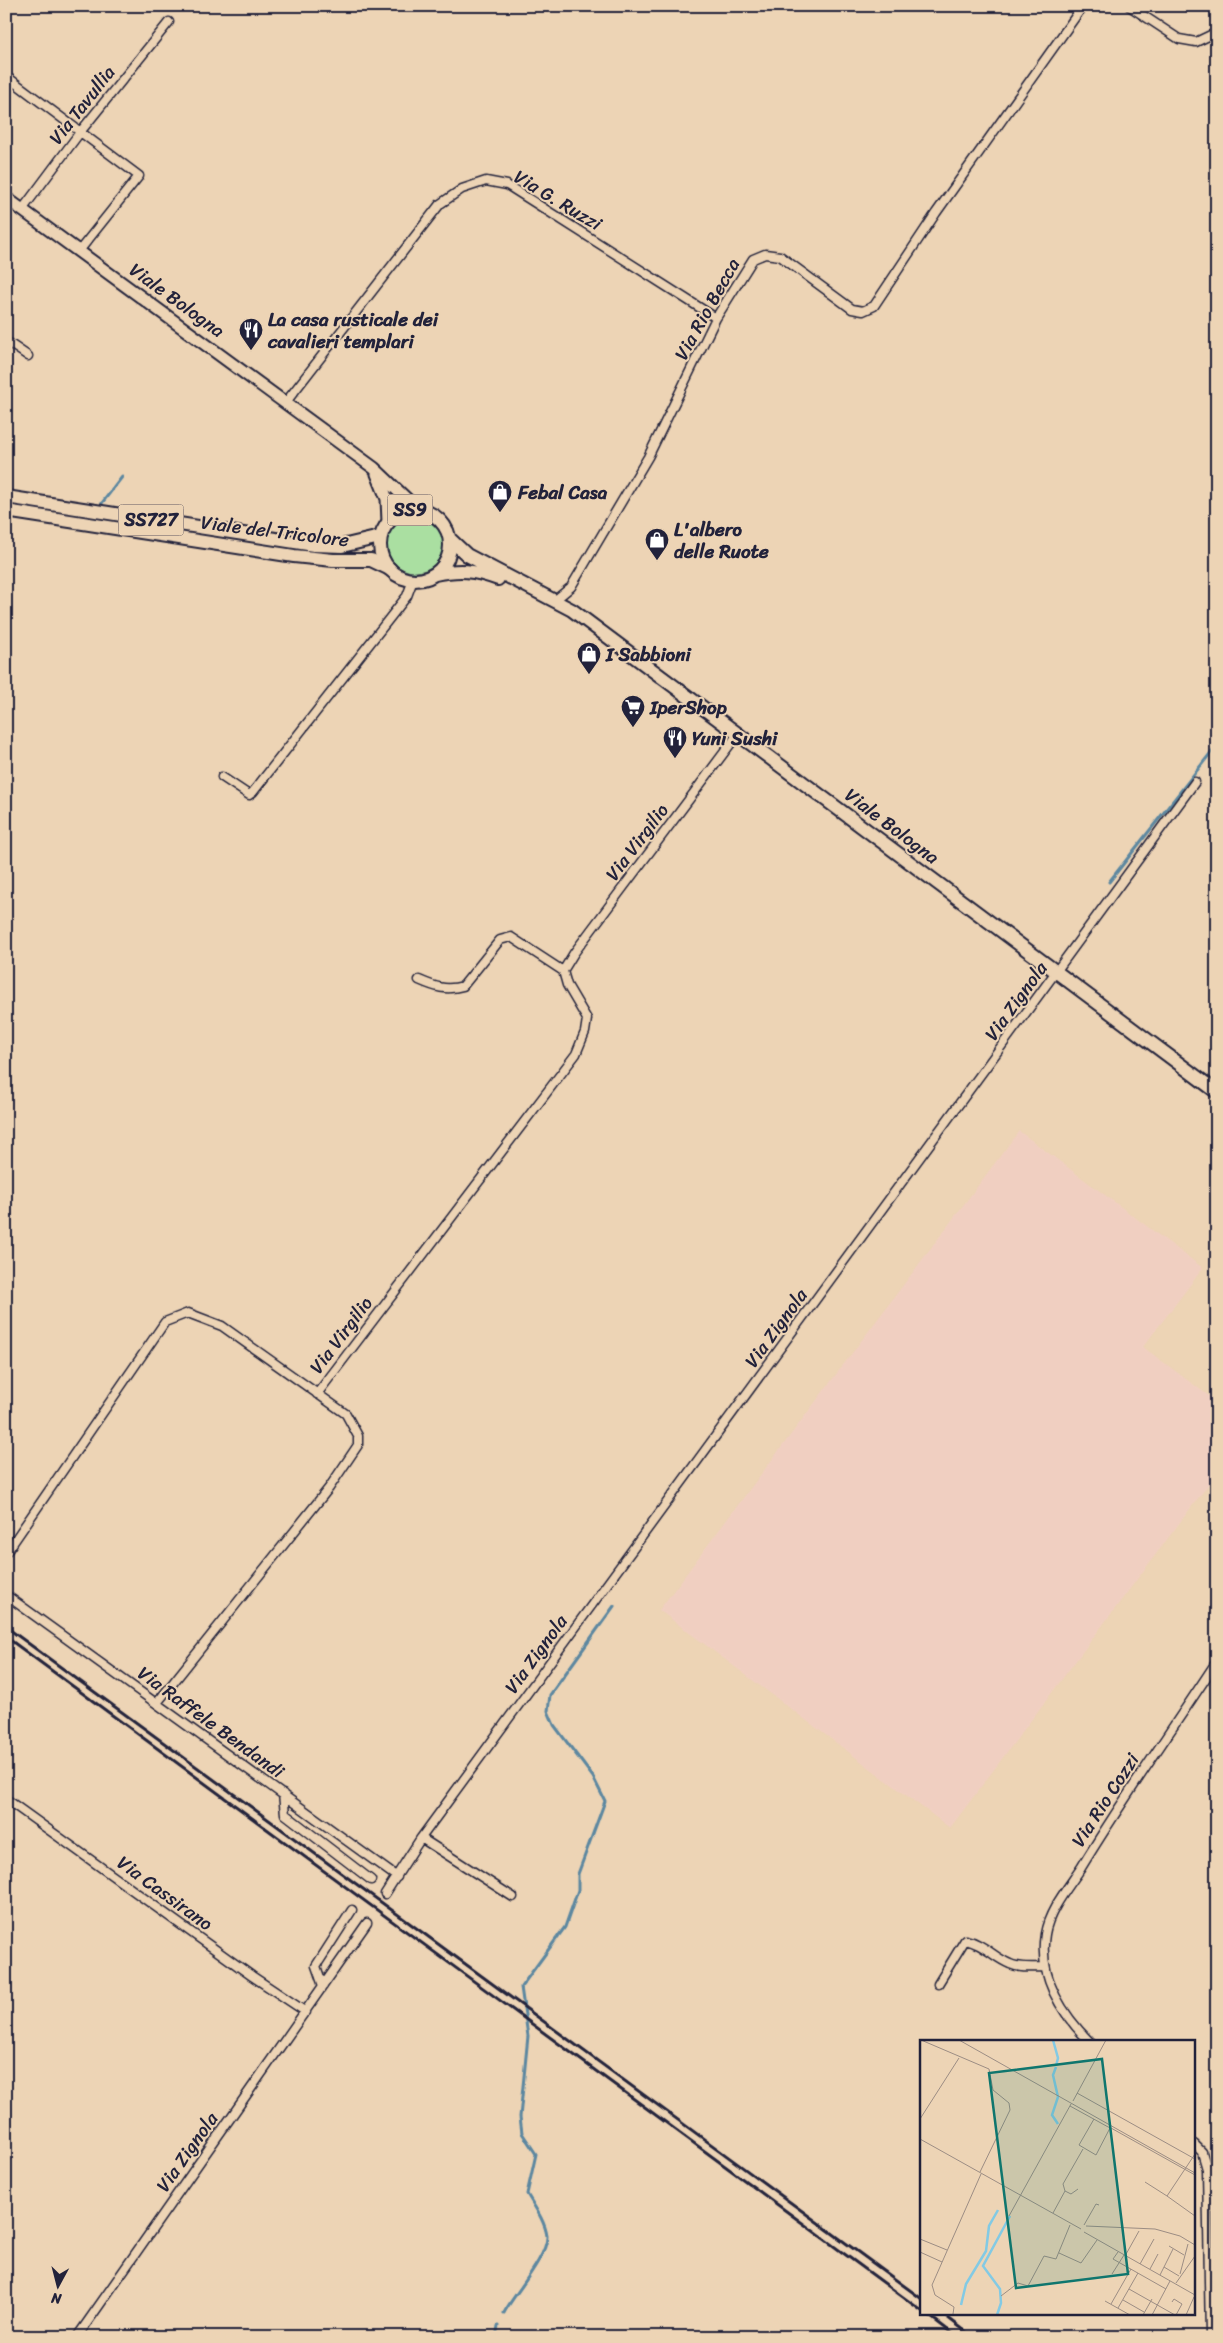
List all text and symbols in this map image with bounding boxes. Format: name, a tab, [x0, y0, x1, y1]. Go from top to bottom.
street label: Via Tavullia	[40, 58, 124, 152]
street label: Via G. Ruzzi	[507, 161, 609, 240]
street label: Via Rio Becca	[665, 251, 749, 366]
street label: Viale Bologna	[122, 254, 232, 346]
place label: La casa rusticale dei cavalieri templari	[267, 303, 439, 358]
restaurant icon: La casa rusticale dei cavalieri templari	[238, 317, 264, 351]
place label: Febal Casa	[517, 476, 608, 509]
shop icon: Febal Casa	[487, 479, 513, 513]
road number: SS9	[388, 494, 432, 526]
road number: SS727	[118, 504, 184, 536]
street label: Viale del Tricolore	[199, 506, 351, 556]
place label: L'albero delle Ruote	[674, 513, 769, 568]
shop icon: L'albero delle Ruote	[644, 527, 670, 561]
place label: I Sabbioni	[605, 638, 692, 671]
shop icon: I Sabbioni	[576, 641, 602, 675]
place label: IperShop	[649, 691, 728, 724]
supermarket icon: IperShop	[620, 694, 646, 728]
place label: Yuni Sushi	[692, 722, 779, 755]
restaurant icon: Yuni Sushi	[662, 725, 688, 759]
street label: Viale Bologna	[837, 779, 947, 873]
street label: Via Virgilio	[597, 796, 677, 888]
street label: Via Zignola	[976, 954, 1057, 1048]
street label: Via Zignola	[736, 1281, 817, 1375]
street label: Via Virgilio	[301, 1289, 381, 1381]
street label: Via Zignola	[496, 1607, 577, 1701]
street label: Via Raffele Bendandi	[130, 1657, 292, 1787]
street label: Via Rio Cozzi	[1062, 1746, 1148, 1854]
street label: Via Cassirano	[110, 1847, 220, 1939]
inset map	[920, 2040, 1196, 2316]
street label: Via Zignola	[147, 2105, 227, 2199]
north arrow	[32, 2260, 82, 2310]
text: N	[50, 2285, 64, 2312]

